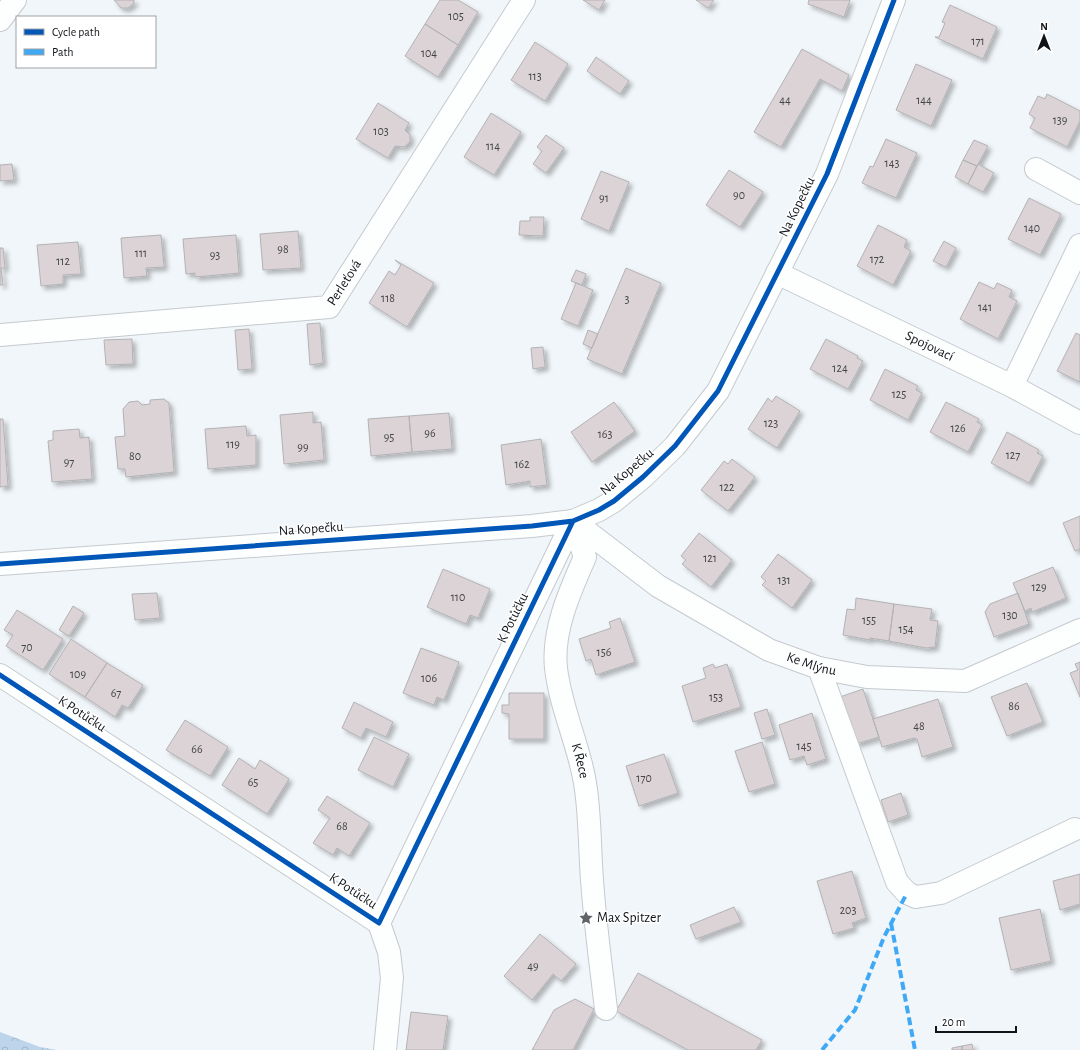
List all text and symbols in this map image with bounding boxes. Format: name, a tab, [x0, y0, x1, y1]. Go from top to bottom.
house number: 105	[448, 10, 464, 22]
legend	[16, 16, 156, 68]
north arrow	[1024, 16, 1064, 56]
text: N	[1040, 21, 1048, 32]
text: Cycle path	[52, 26, 100, 39]
house number: 171	[971, 35, 985, 47]
text: Path	[52, 46, 74, 58]
house number: 104	[421, 47, 437, 59]
house number: 113	[528, 70, 542, 82]
house number: 44	[779, 94, 791, 106]
house number: 144	[916, 94, 932, 106]
house number: 139	[1053, 114, 1068, 126]
house number: 103	[373, 125, 389, 137]
house number: 114	[486, 140, 500, 152]
house number: 143	[885, 157, 899, 169]
street label: Na Kopečku	[777, 175, 817, 239]
house number: 90	[733, 189, 745, 201]
house number: 91	[599, 192, 609, 204]
house number: 140	[1024, 222, 1040, 234]
house number: 98	[277, 243, 289, 255]
house number: 111	[135, 247, 147, 259]
house number: 93	[210, 249, 220, 261]
house number: 172	[870, 253, 885, 265]
house number: 112	[56, 255, 70, 267]
street label: Perleťová	[325, 257, 364, 308]
house number: 118	[381, 292, 395, 304]
house number: 3	[625, 293, 630, 305]
house number: 141	[978, 301, 992, 313]
street label: Spojovací	[903, 329, 956, 364]
house number: 124	[832, 362, 848, 374]
house number: 125	[892, 388, 906, 400]
house number: 123	[764, 417, 778, 429]
house number: 126	[950, 422, 966, 434]
house number: 96	[424, 427, 436, 439]
house number: 163	[598, 428, 612, 440]
house number: 95	[384, 431, 394, 443]
house number: 119	[226, 438, 240, 450]
house number: 99	[297, 441, 309, 453]
street label: Na Kopečku	[598, 446, 656, 498]
house number: 127	[1006, 449, 1020, 461]
house number: 80	[129, 450, 141, 462]
house number: 97	[64, 456, 74, 468]
house number: 162	[514, 458, 530, 470]
house number: 122	[719, 481, 735, 493]
street label: Na Kopečku	[278, 520, 344, 538]
house number: 121	[703, 552, 717, 564]
house number: 131	[777, 574, 791, 586]
house number: 129	[1031, 581, 1047, 593]
house number: 110	[451, 591, 465, 603]
street label: K Potůčku	[495, 591, 531, 645]
house number: 130	[1002, 609, 1018, 621]
house number: 155	[862, 614, 876, 626]
house number: 154	[899, 623, 914, 635]
house number: 70	[21, 641, 33, 653]
house number: 156	[597, 646, 612, 658]
street label: Ke Mlýnu	[785, 650, 837, 678]
house number: 109	[70, 668, 86, 680]
house number: 106	[421, 672, 437, 684]
house number: 67	[111, 687, 121, 699]
house number: 153	[709, 691, 723, 703]
street label: K Potůčku	[56, 693, 108, 735]
house number: 86	[1008, 700, 1020, 712]
house number: 48	[913, 720, 925, 732]
house number: 145	[797, 740, 811, 752]
street label: K Řece	[569, 742, 591, 780]
house number: 66	[191, 743, 203, 755]
house number: 170	[636, 772, 652, 784]
house number: 65	[248, 776, 258, 788]
house number: 68	[336, 820, 348, 832]
street label: K Potůčku	[327, 870, 379, 912]
house number: 203	[840, 904, 856, 916]
place icon: Max Spitzer	[578, 910, 594, 926]
place label: Max Spitzer	[597, 911, 661, 925]
house number: 49	[527, 960, 539, 972]
scale bar	[936, 1008, 1016, 1034]
text: 20 m	[942, 1016, 965, 1028]

